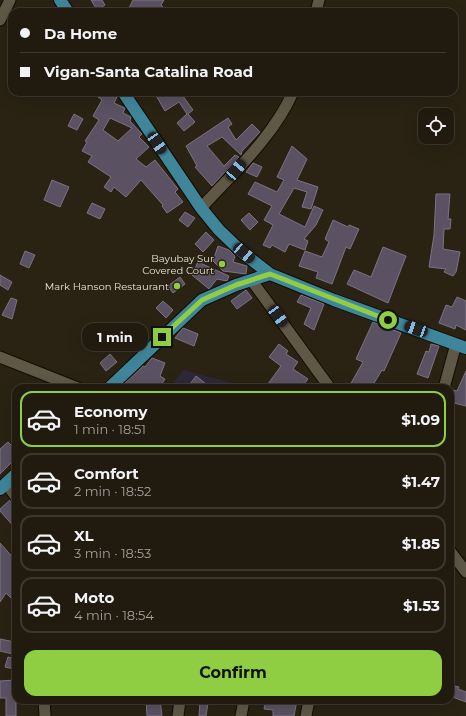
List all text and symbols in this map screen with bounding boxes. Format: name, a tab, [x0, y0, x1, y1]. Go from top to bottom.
text: Da Home	[44, 24, 117, 43]
text: Vigan-Santa Catalina Road	[44, 62, 253, 81]
map controls	[418, 108, 454, 144]
button: locate	[418, 108, 454, 144]
car	[145, 130, 169, 156]
car	[224, 157, 248, 183]
car	[231, 241, 257, 265]
place label: Bayubay Sur Covered Court	[142, 252, 214, 277]
marker: Bayubay Sur Covered Court	[217, 259, 227, 269]
place label: Mark Hanson Restaurant	[45, 280, 169, 293]
marker: Mark Hanson Restaurant	[172, 281, 182, 291]
car	[266, 303, 290, 329]
route start	[379, 311, 397, 329]
car	[403, 319, 429, 339]
callout: 1 min	[82, 323, 148, 351]
route end	[153, 328, 171, 346]
text: 1 min	[97, 329, 133, 345]
icon: car	[26, 401, 62, 437]
text: Economy	[74, 402, 147, 421]
text: $1.09	[401, 410, 440, 429]
text: 1 min · 18:51	[74, 421, 146, 437]
icon: car	[26, 463, 62, 499]
text: Comfort	[74, 464, 139, 483]
text: $1.47	[402, 472, 440, 491]
text: 2 min · 18:52	[74, 483, 151, 499]
icon: car	[26, 525, 62, 561]
text: XL	[74, 526, 93, 545]
text: $1.85	[402, 534, 440, 553]
text: 3 min · 18:53	[74, 545, 151, 561]
icon: car	[26, 587, 62, 623]
text: Moto	[74, 588, 114, 607]
text: $1.53	[403, 596, 440, 615]
text: 4 min · 18:54	[74, 607, 154, 623]
button: Confirm	[24, 650, 442, 696]

